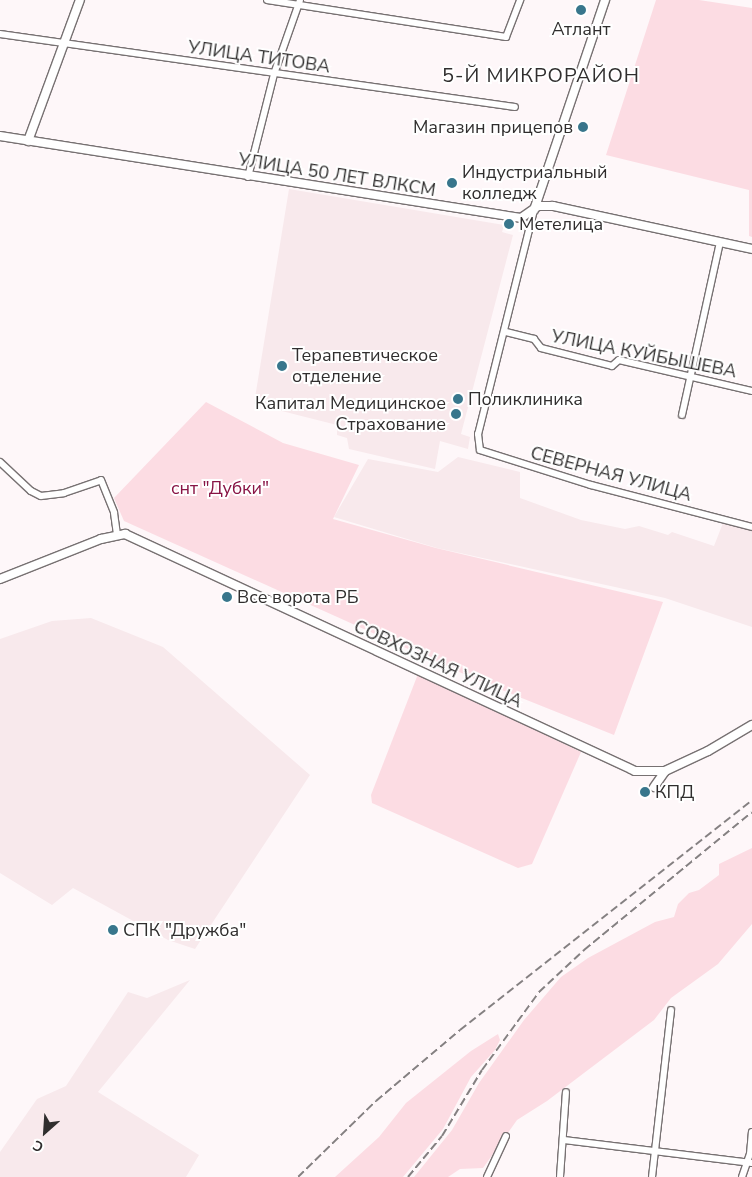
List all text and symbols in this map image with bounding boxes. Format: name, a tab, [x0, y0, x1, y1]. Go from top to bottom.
marker: Атлант	[575, 4, 587, 16]
place label: Атлант	[551, 18, 611, 40]
street label: УЛИЦА ТИТОВА	[187, 36, 331, 78]
district label: 5-Й МИКРОРАЙОН	[440, 63, 642, 87]
place label: Магазин прицепов	[413, 116, 573, 138]
marker: Магазин прицепов	[577, 121, 589, 133]
street label: УЛИЦА 50 ЛЕТ ВЛКСМ	[237, 149, 437, 201]
place label: Индустриальный колледж	[462, 162, 607, 204]
marker: Индустриальный колледж	[446, 177, 458, 189]
place label: Метелица	[519, 213, 603, 235]
marker: Метелица	[503, 218, 515, 230]
street label: УЛИЦА КУЙБЫШЕВА	[549, 325, 739, 383]
place label: Терапевтическое отделение	[292, 345, 438, 388]
marker: Терапевтическое отделение	[276, 360, 288, 372]
place label: Поликлиника	[468, 388, 583, 410]
place label: Капитал Медицинское Страхование	[255, 393, 446, 436]
marker: Поликлиника	[452, 393, 464, 405]
marker: Капитал Медицинское Страхование	[450, 408, 462, 420]
street label: СЕВЕРНАЯ УЛИЦА	[528, 442, 694, 506]
park label: снт "Дубки"	[171, 477, 269, 499]
place label: Все ворота РБ	[237, 586, 359, 608]
marker: Все ворота РБ	[221, 591, 233, 603]
street label: СОВХОЗНАЯ УЛИЦА	[350, 615, 526, 713]
place label: КПД	[655, 781, 694, 803]
marker: КПД	[639, 786, 651, 798]
place label: СПК "Дружба"	[123, 919, 246, 941]
marker: СПК "Дружба"	[107, 924, 119, 936]
north arrow	[20, 1107, 70, 1157]
text: С	[30, 1135, 47, 1157]

